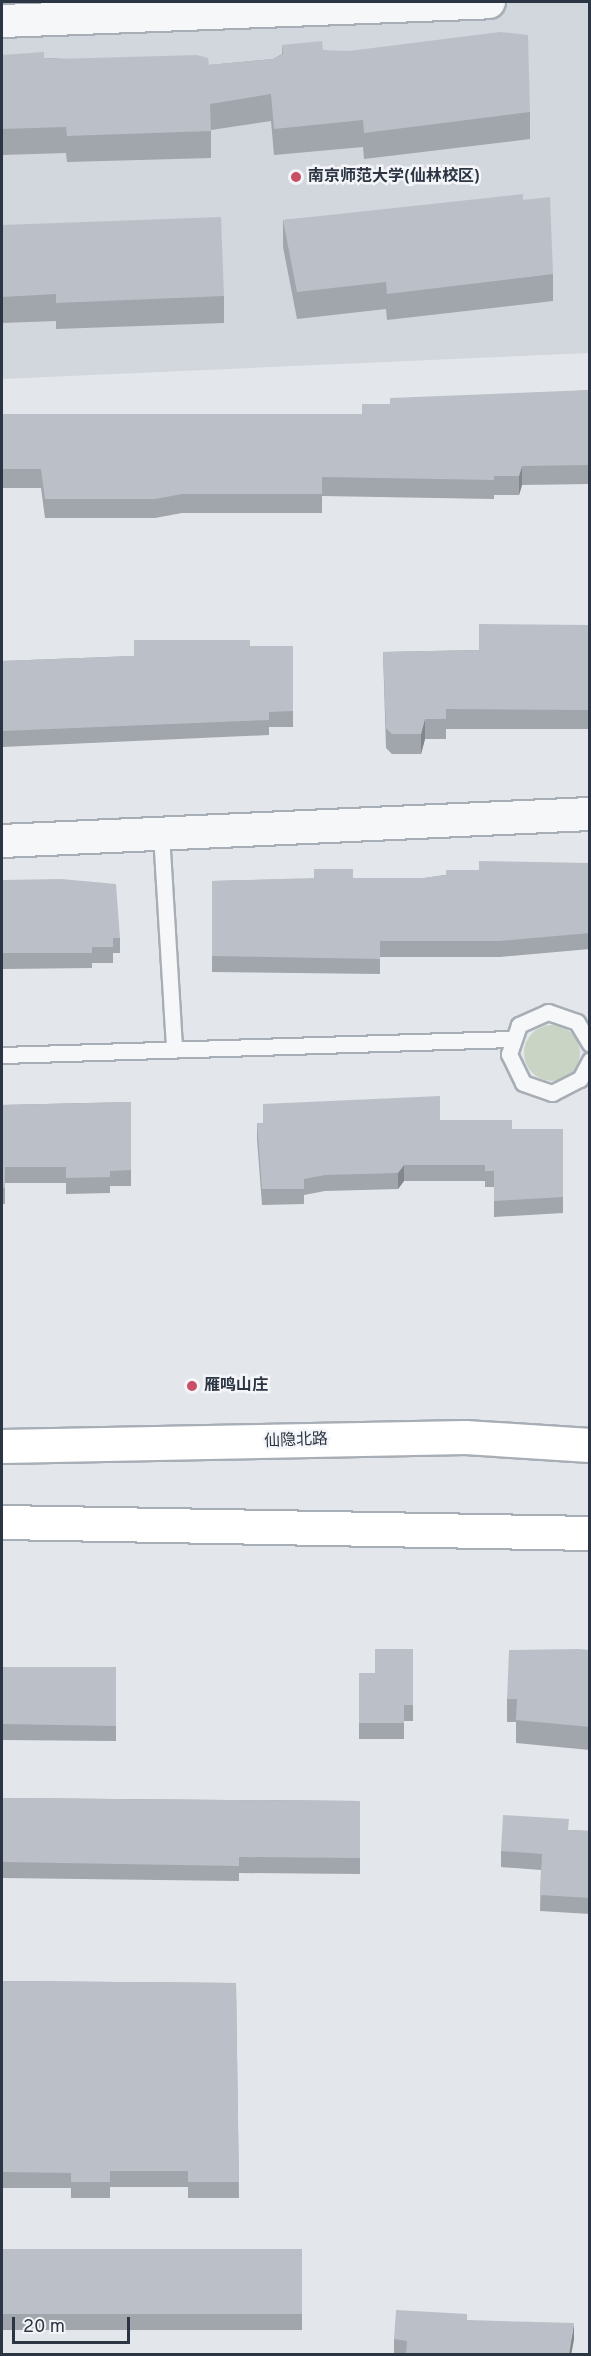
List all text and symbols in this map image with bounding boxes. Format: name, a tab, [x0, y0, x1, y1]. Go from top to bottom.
place label: 南京师范大学(仙林校区)	[308, 167, 480, 187]
marker: 南京师范大学(仙林校区)	[289, 170, 303, 184]
place label: 雁鸣山庄	[204, 1376, 268, 1396]
marker: 雁鸣山庄	[185, 1379, 199, 1393]
street label: 仙隐北路	[264, 1430, 328, 1452]
scale bar	[15, 2305, 134, 2343]
text: 20 m	[23, 2316, 65, 2339]

